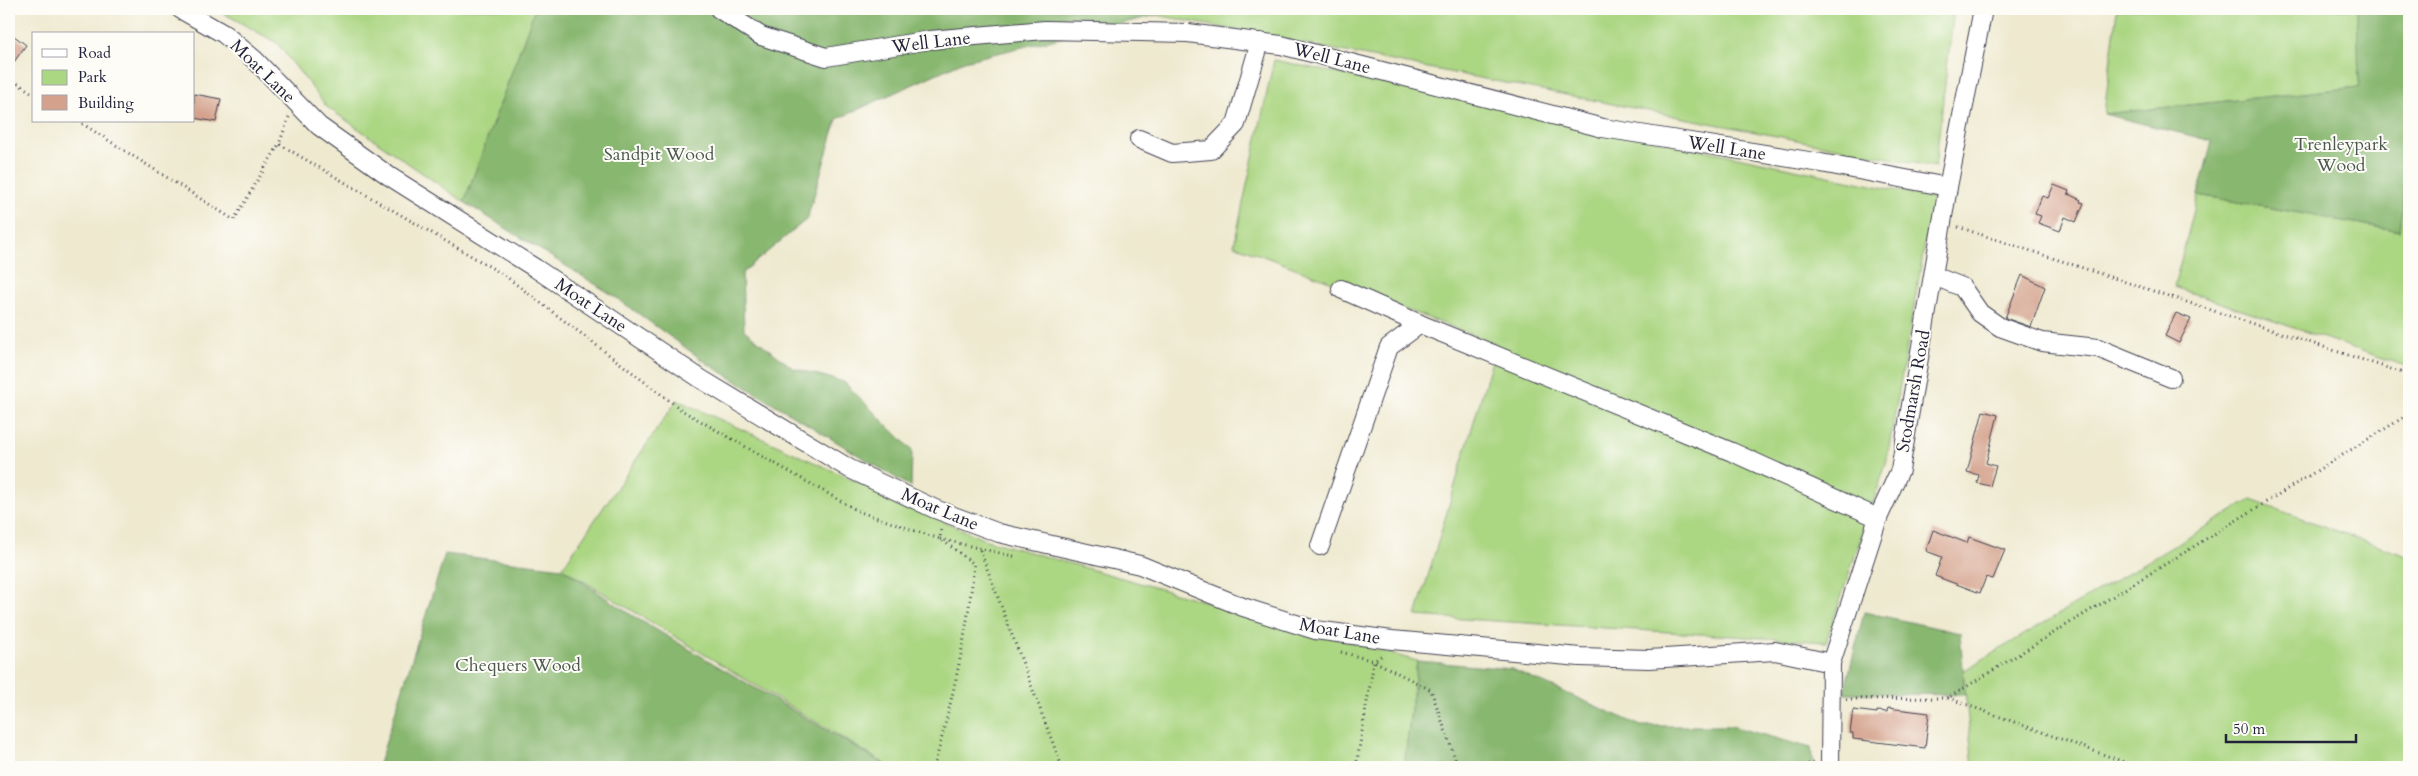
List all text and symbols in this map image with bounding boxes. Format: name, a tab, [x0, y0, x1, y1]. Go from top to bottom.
street label: Well Lane	[889, 25, 972, 60]
legend	[32, 32, 195, 122]
street label: Moat Lane	[224, 34, 301, 109]
street label: Well Lane	[1289, 37, 1373, 80]
text: Road	[78, 43, 111, 63]
text: Park	[78, 67, 107, 87]
text: Building	[78, 93, 134, 113]
street label: Well Lane	[1685, 130, 1768, 167]
park label: Trenleypark Wood	[2294, 132, 2388, 178]
park label: Sandpit Wood	[604, 142, 715, 167]
street label: Moat Lane	[550, 272, 632, 339]
street label: Stodmarsh Road	[1890, 328, 1937, 454]
street label: Moat Lane	[897, 482, 982, 537]
street label: Moat Lane	[1297, 612, 1382, 651]
park label: Chequers Wood	[455, 653, 581, 678]
scale bar	[2226, 711, 2356, 743]
text: 50 m	[2233, 719, 2265, 739]

